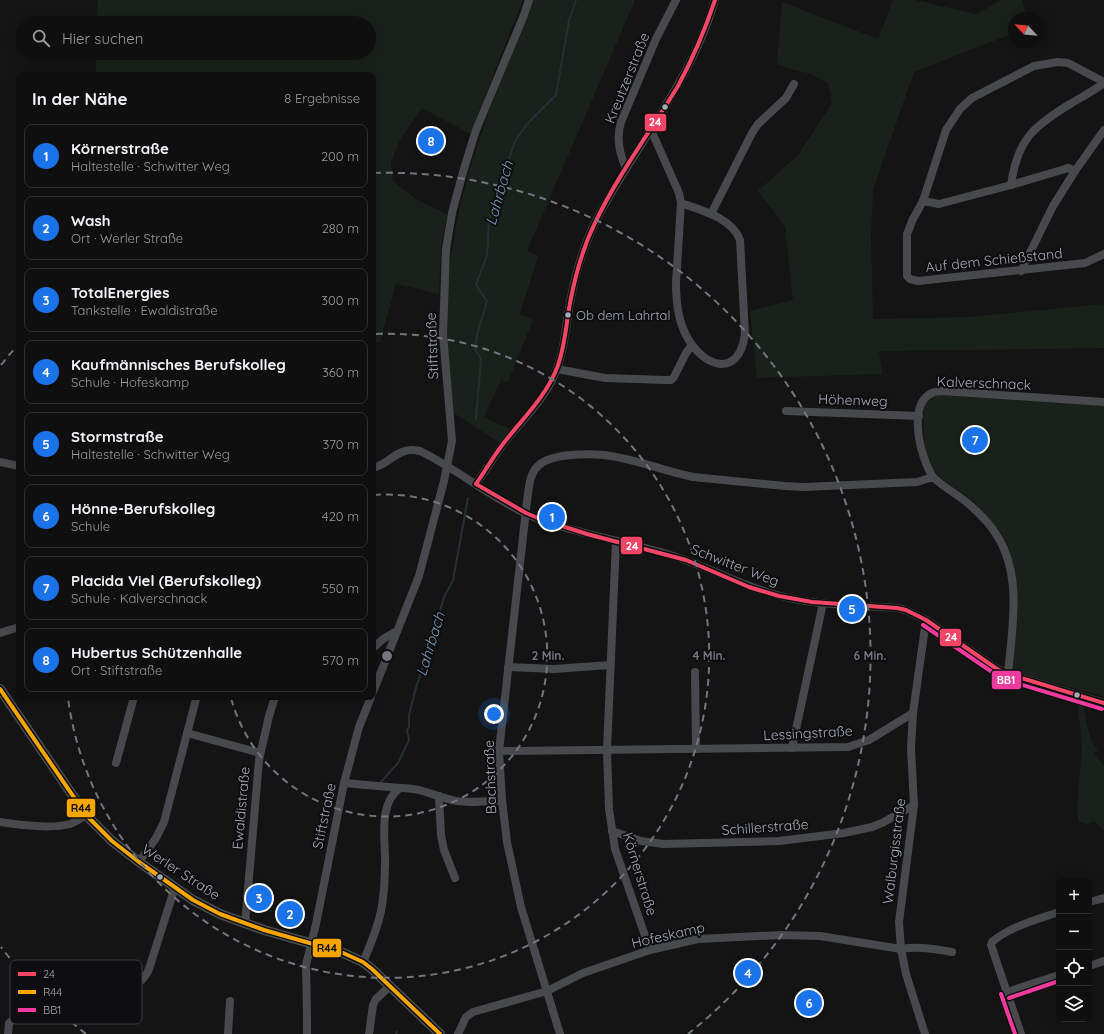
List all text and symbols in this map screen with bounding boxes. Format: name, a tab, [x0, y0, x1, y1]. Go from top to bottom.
north arrow	[1008, 12, 1044, 48]
search box	[16, 16, 376, 60]
icon: search	[30, 27, 52, 49]
text: Hier suchen	[62, 29, 143, 48]
street label: Kreutzerstraße	[601, 30, 653, 126]
text: In der Nähe	[32, 88, 128, 109]
text: 8 Ergebnisse	[284, 90, 360, 106]
unlabelled marker	[660, 102, 670, 112]
line badge: 24	[644, 113, 667, 132]
text: 24	[649, 115, 662, 129]
pin: 8	[418, 126, 444, 156]
text: Körnerstraße	[71, 139, 169, 158]
text: 1	[43, 148, 49, 164]
text: 200 m	[321, 148, 359, 164]
text: Haltestelle · Schwitter Weg	[71, 158, 230, 174]
water label: Lahrbach	[481, 158, 517, 227]
text: Wash	[71, 211, 110, 230]
text: 2	[42, 220, 50, 236]
text: 280 m	[322, 220, 359, 236]
text: Ort · Werler Straße	[71, 230, 183, 246]
street label: Auf dem Schießstand	[925, 244, 1063, 276]
text: TotalEnergies	[71, 283, 169, 302]
text: 3	[43, 292, 49, 308]
text: 300 m	[321, 292, 359, 308]
text: Tankstelle · Ewaldistraße	[71, 302, 218, 318]
place label: Ob dem Lahrtal	[576, 307, 670, 323]
marker: Ob dem Lahrtal	[563, 310, 573, 320]
street label: Stiftstraße	[422, 312, 442, 380]
text: Kaufmännisches Berufskolleg	[71, 355, 286, 374]
text: 4	[42, 364, 50, 380]
text: 360 m	[322, 364, 359, 380]
street label: Kalverschnack	[936, 372, 1032, 394]
text: Schule · Hofeskamp	[71, 374, 189, 390]
street label: Höhenweg	[818, 390, 888, 410]
pin: 7	[962, 425, 988, 455]
text: Stormstraße	[71, 427, 164, 446]
text: 5	[42, 436, 50, 452]
text: 370 m	[322, 436, 359, 452]
text: Haltestelle · Schwitter Weg	[71, 446, 230, 462]
text: Hönne-Berufskolleg	[71, 499, 215, 518]
pin: 1	[539, 502, 565, 532]
text: 6	[42, 508, 50, 524]
text: 420 m	[322, 508, 359, 524]
text: Schule	[71, 518, 110, 534]
line badge: 24	[620, 536, 643, 555]
text: 24	[626, 539, 639, 553]
street label: Schwitter Weg	[688, 540, 782, 590]
text: Placida Viel (Berufskolleg)	[71, 571, 261, 590]
text: 7	[42, 580, 50, 596]
text: 550 m	[322, 580, 359, 596]
text: Schule · Kalverschnack	[71, 590, 207, 606]
pin: 5	[839, 594, 865, 624]
water label: Lahrbach	[411, 609, 449, 678]
line badge: 24	[939, 628, 962, 647]
text: 24	[945, 630, 958, 644]
text: Hubertus Schützenhalle	[71, 643, 242, 662]
text: 2 Min.	[532, 648, 565, 663]
text: 4 Min.	[692, 648, 726, 663]
text: 6 Min.	[854, 648, 886, 663]
centre of rings	[380, 649, 394, 663]
text: 8	[42, 652, 50, 668]
text: 570 m	[322, 652, 359, 668]
text: Ort · Stiftstraße	[71, 662, 162, 678]
line badge: BB1	[991, 670, 1022, 690]
text: BB1	[997, 673, 1015, 687]
unlabelled marker	[1072, 690, 1082, 700]
your location	[484, 704, 504, 724]
street label: Lessingstraße	[763, 722, 853, 744]
street label: Bachstraße	[480, 740, 500, 814]
street label: Ewaldistraße	[228, 766, 254, 850]
street label: Stiftstraße	[308, 781, 340, 851]
street label: Walburgisstraße	[879, 797, 909, 905]
line badge: R44	[66, 798, 96, 818]
text: R44	[71, 801, 92, 815]
street label: Schillerstraße	[721, 815, 809, 839]
street label: Körnerstraße	[619, 830, 661, 918]
street label: Werler Straße	[139, 840, 224, 904]
unlabelled marker	[155, 872, 165, 882]
map controls	[1056, 878, 1092, 1022]
button: +	[1056, 878, 1092, 914]
pin: 3	[246, 883, 272, 913]
pin: 2	[277, 899, 303, 929]
button: −	[1056, 914, 1092, 950]
street label: Hofeskamp	[630, 918, 706, 952]
line badge: R44	[312, 938, 342, 958]
text: R44	[317, 941, 338, 955]
button: locate	[1056, 950, 1092, 986]
pin: 4	[735, 958, 761, 988]
legend	[10, 960, 142, 1024]
text: 24	[43, 967, 55, 981]
text: R44	[43, 985, 62, 999]
button: layers	[1056, 986, 1092, 1022]
pin: 6	[796, 988, 822, 1018]
text: BB1	[43, 1003, 61, 1017]

